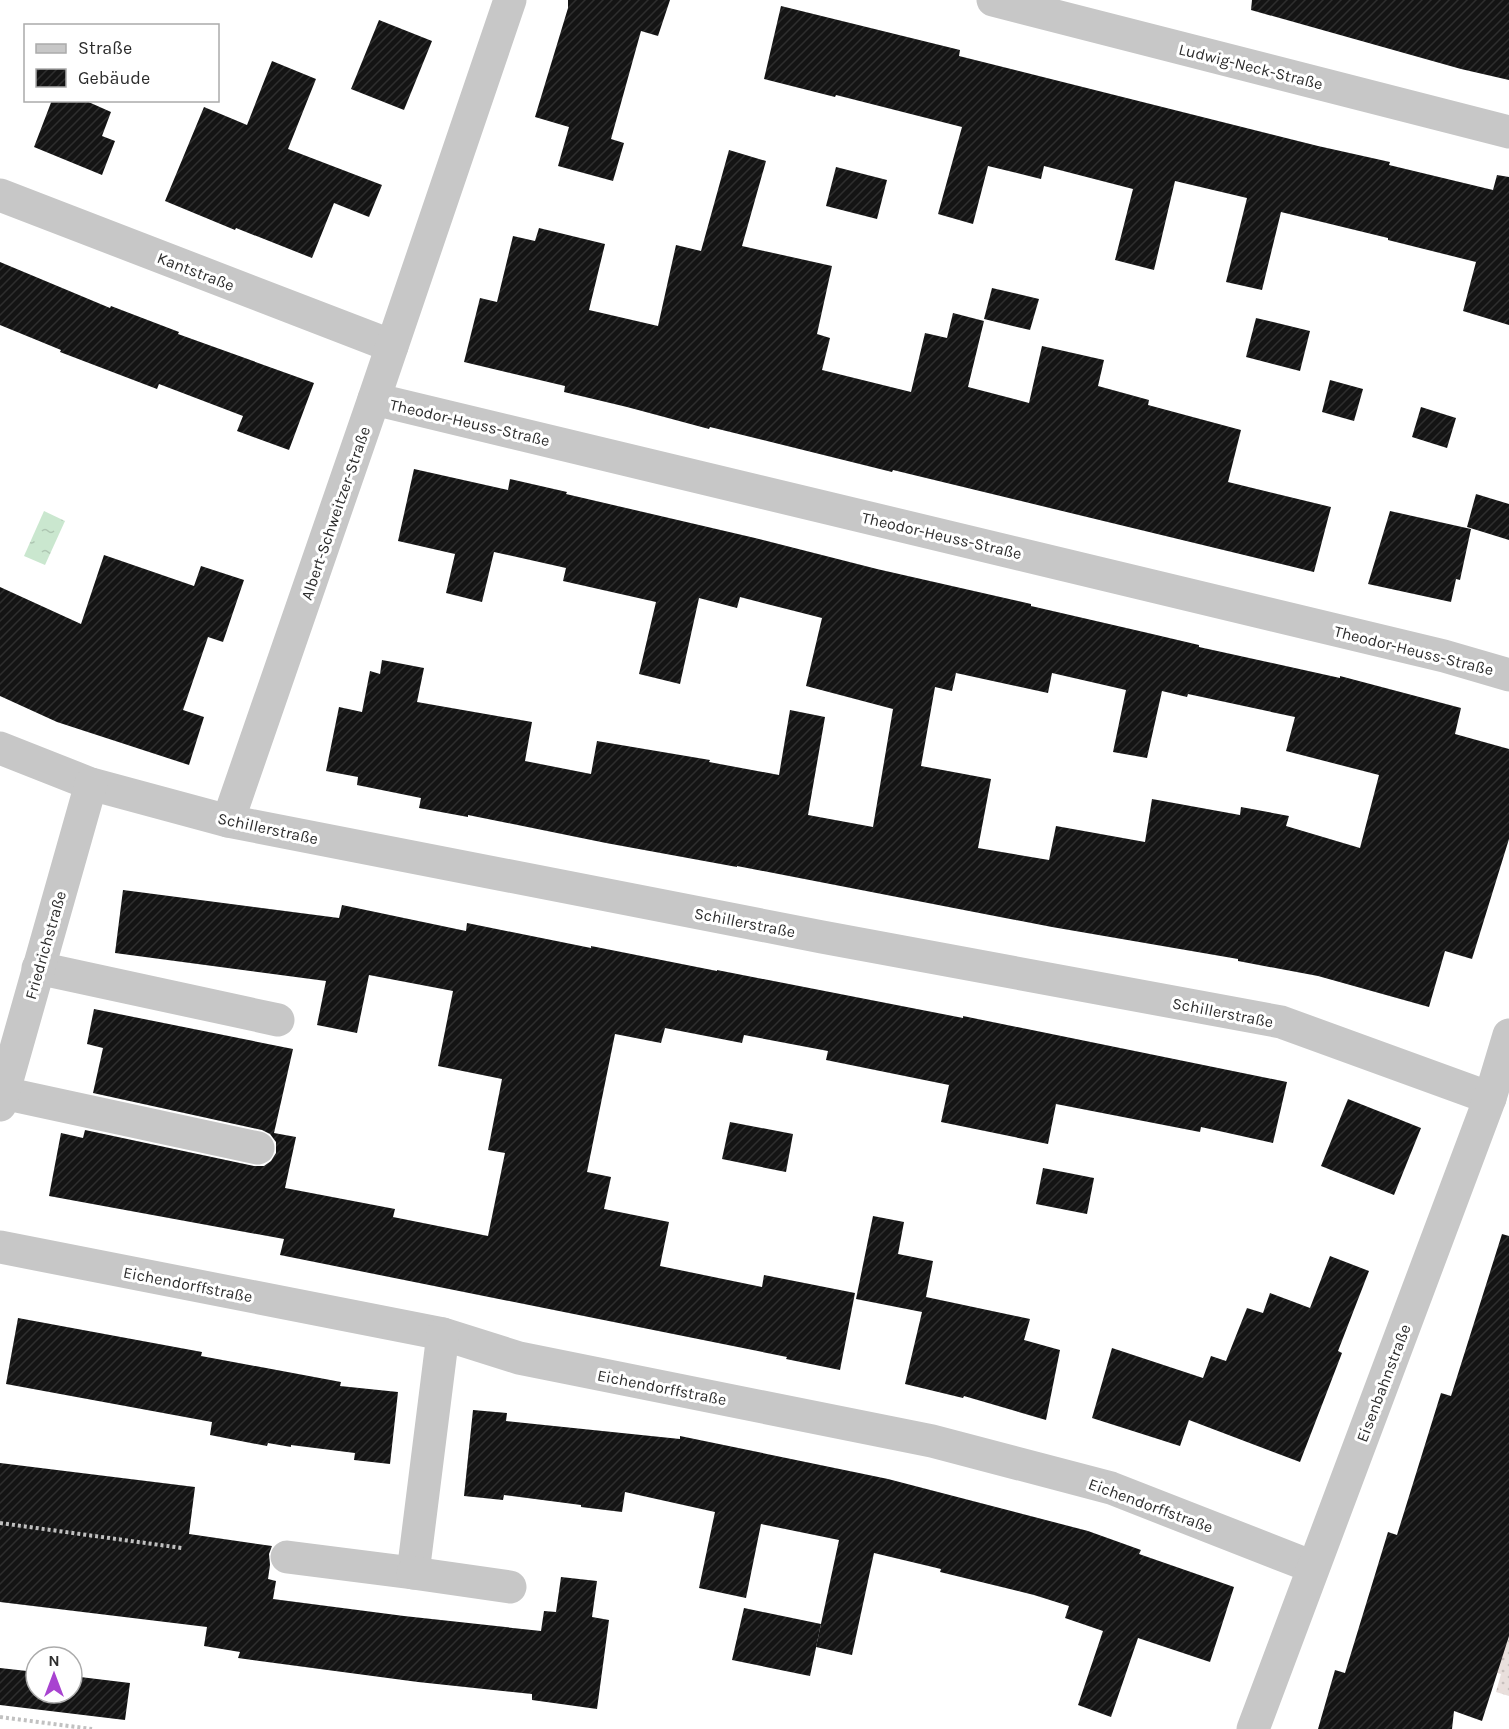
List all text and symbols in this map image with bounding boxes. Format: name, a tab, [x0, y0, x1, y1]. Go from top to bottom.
legend	[24, 24, 219, 102]
text: Straße	[78, 37, 132, 59]
street label: Ludwig-Neck-Straße	[1177, 39, 1325, 94]
text: Gebäude	[78, 67, 150, 89]
street label: Kantstraße	[154, 248, 237, 295]
street label: Theodor-Heuss-Straße	[388, 395, 552, 450]
street label: Albert-Schweitzer-Straße	[297, 424, 374, 602]
street label: Theodor-Heuss-Straße	[860, 508, 1024, 563]
street label: Theodor-Heuss-Straße	[1332, 621, 1495, 679]
street label: Schillerstraße	[216, 809, 320, 848]
street label: Friedrichstraße	[21, 889, 70, 1002]
street label: Schillerstraße	[693, 903, 797, 942]
street label: Schillerstraße	[1171, 993, 1275, 1032]
street label: Eichendorffstraße	[122, 1263, 254, 1306]
street label: Eisenbahnstraße	[1352, 1322, 1415, 1445]
street label: Eichendorffstraße	[596, 1366, 728, 1409]
street label: Eichendorffstraße	[1086, 1474, 1216, 1537]
north arrow	[24, 1645, 84, 1705]
text: N	[48, 1651, 60, 1670]

